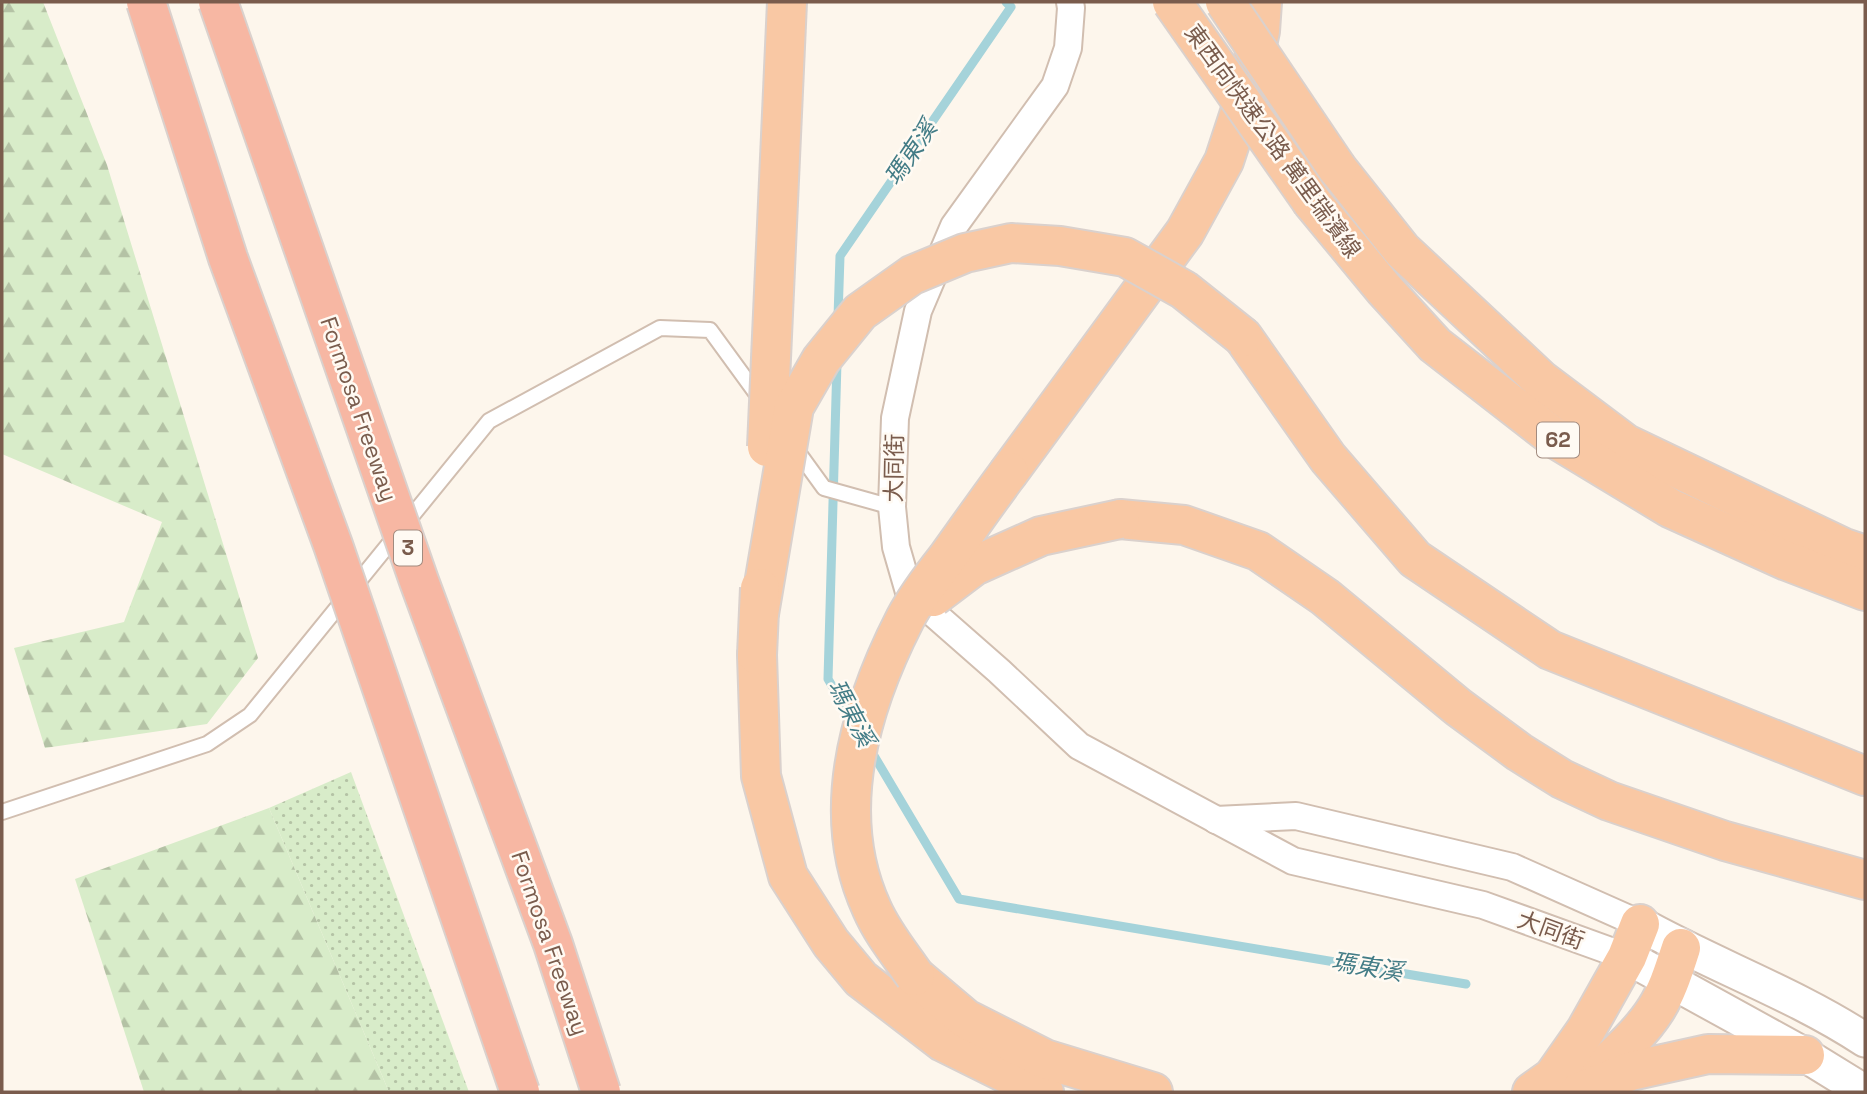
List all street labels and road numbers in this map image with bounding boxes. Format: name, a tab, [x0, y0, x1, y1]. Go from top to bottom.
street label: 東西向快速公路 萬里瑞濱線	[1178, 18, 1368, 264]
street label: Formosa Freeway	[313, 313, 405, 505]
road number: 62	[1537, 422, 1579, 458]
street label: 大同街	[878, 433, 910, 503]
road number: 3	[394, 530, 422, 566]
street label: Formosa Freeway	[504, 847, 596, 1039]
street label: 大同街	[1513, 904, 1589, 956]

